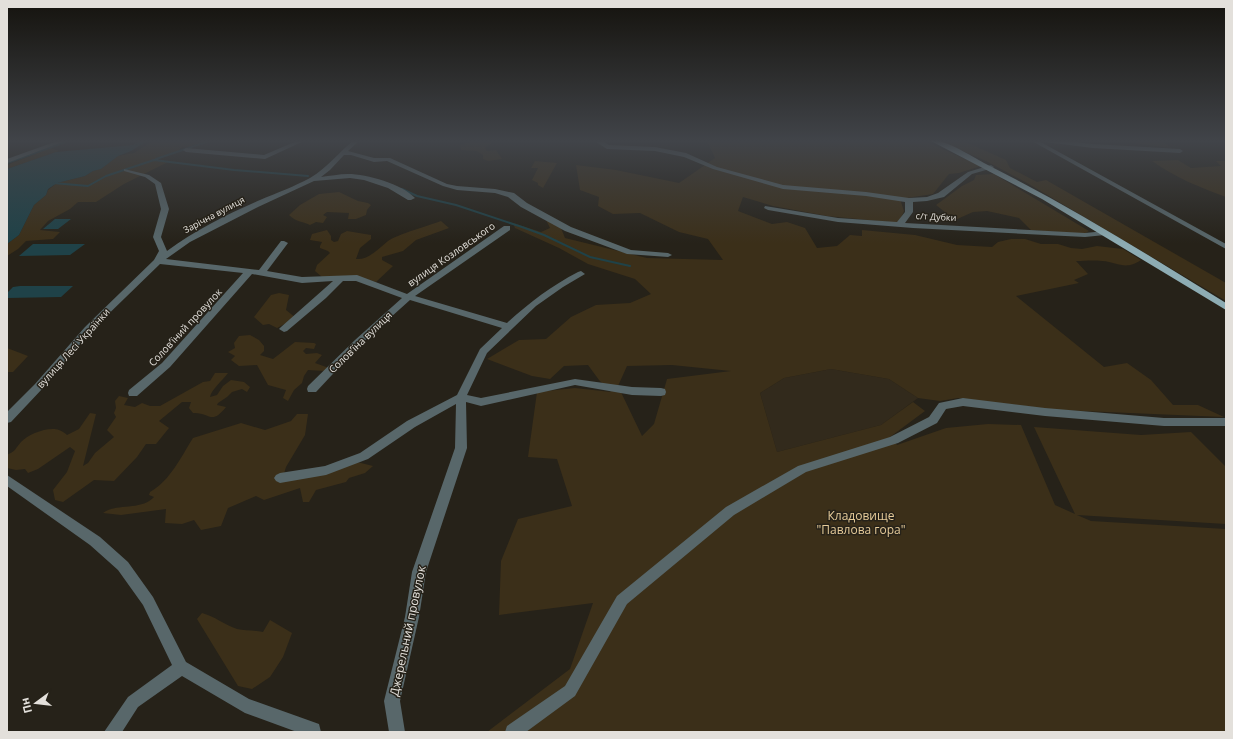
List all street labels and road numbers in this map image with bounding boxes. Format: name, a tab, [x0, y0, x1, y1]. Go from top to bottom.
street label: Зарічна вулиця	[181, 193, 247, 236]
street label: с/т Дубки	[915, 209, 957, 224]
street label: вулиця Козловського	[404, 218, 498, 290]
street label: Соловʼїний провулок	[145, 284, 225, 369]
street label: вулиця Лесі Українки	[33, 305, 113, 391]
street label: Соловʼїна вулиця	[325, 308, 395, 376]
street label: Джерельний провулок	[385, 563, 430, 698]

